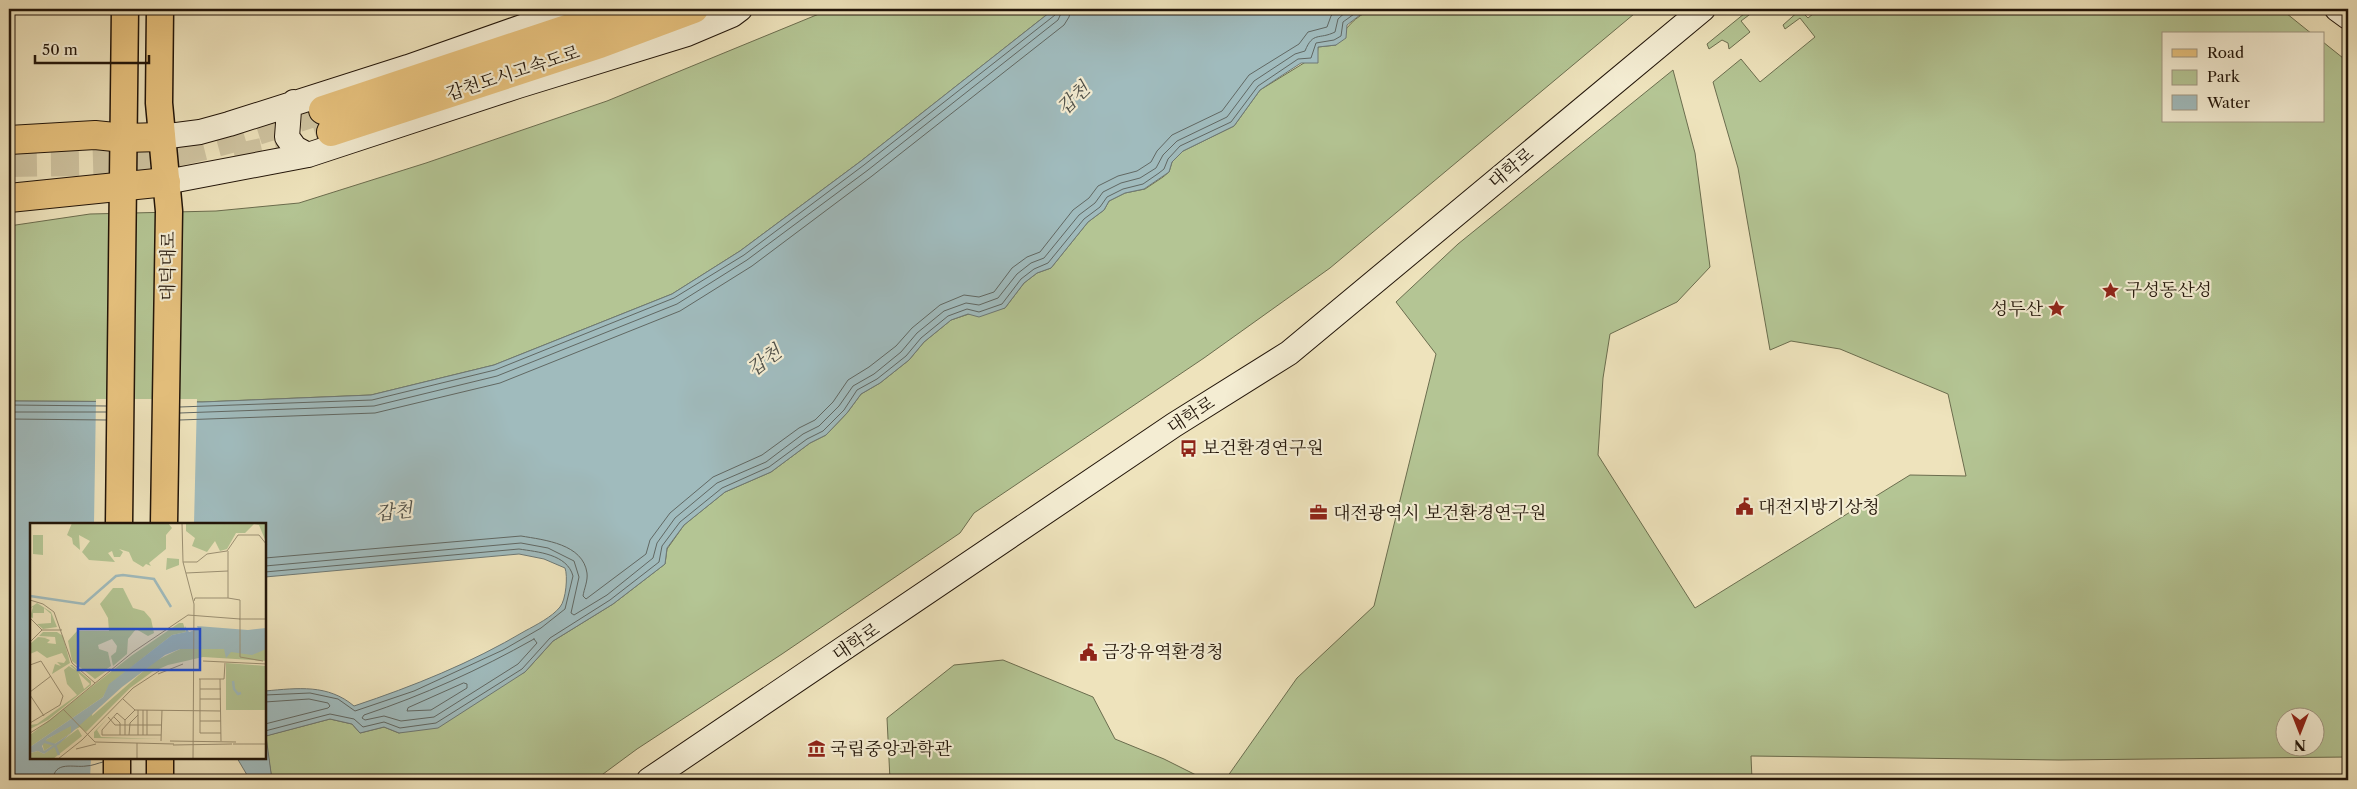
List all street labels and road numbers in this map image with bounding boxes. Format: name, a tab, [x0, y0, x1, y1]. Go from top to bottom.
street label: 갑천도시고속도로	[443, 41, 583, 105]
street label: 대학로	[1484, 143, 1538, 193]
street label: 대덕대로	[156, 231, 180, 301]
street label: 대학로	[1163, 392, 1219, 438]
street label: 대학로	[828, 618, 884, 666]

